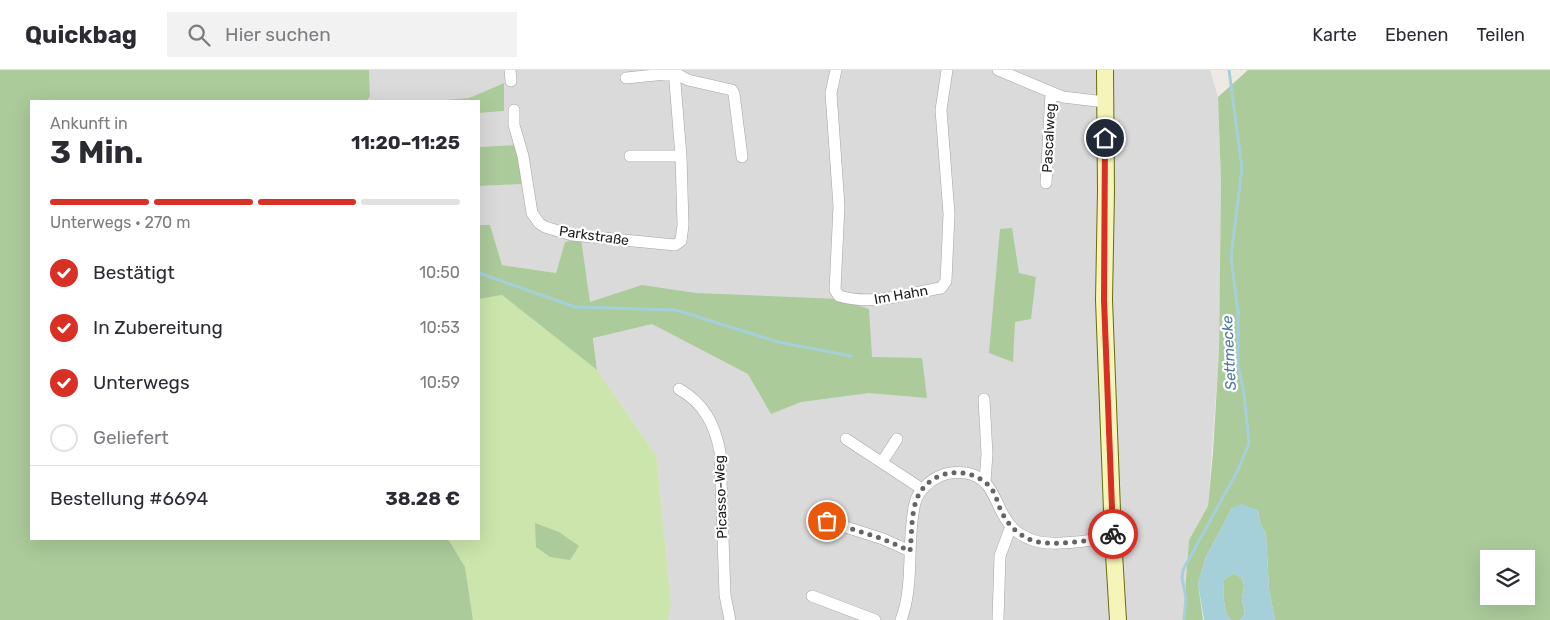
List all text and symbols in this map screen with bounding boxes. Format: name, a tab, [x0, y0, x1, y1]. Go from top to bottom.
search box	[167, 12, 517, 57]
text: Quickbag	[25, 21, 137, 49]
icon: search	[185, 21, 213, 49]
text: Hier suchen	[225, 23, 331, 46]
text: Karte	[1312, 24, 1357, 46]
text: Ebenen	[1385, 24, 1449, 46]
text: Teilen	[1477, 24, 1525, 46]
street label: Pascalweg	[1039, 103, 1059, 173]
text: Ankunft in	[50, 114, 128, 133]
pin	[1084, 117, 1126, 159]
icon: home	[1091, 124, 1119, 152]
text: 11:20–11:25	[351, 131, 460, 154]
text: 3 Min.	[50, 133, 143, 171]
text: Unterwegs · 270 m	[50, 213, 190, 232]
street label: Parkstraße	[558, 223, 630, 249]
icon: check	[50, 259, 78, 287]
text: Bestätigt	[93, 261, 175, 284]
text: 10:50	[419, 263, 460, 282]
street label: Im Hahn	[873, 282, 929, 308]
icon: check	[50, 314, 78, 342]
water label: Settmecke	[1218, 315, 1240, 391]
text: In Zubereitung	[93, 316, 223, 339]
text: 10:53	[420, 318, 460, 337]
icon: check	[50, 369, 78, 397]
text: Unterwegs	[93, 371, 190, 394]
text: 10:59	[420, 373, 460, 392]
text: Geliefert	[93, 426, 169, 449]
street label: Picasso-Weg	[711, 455, 731, 539]
text: Bestellung #6694	[50, 487, 208, 510]
text: 38.28 €	[385, 487, 460, 510]
pin	[806, 500, 848, 542]
icon: bag	[813, 507, 841, 535]
courier	[1088, 509, 1138, 559]
icon: bike	[1099, 520, 1127, 548]
map controls	[1480, 550, 1535, 605]
button: layers	[1480, 550, 1535, 605]

